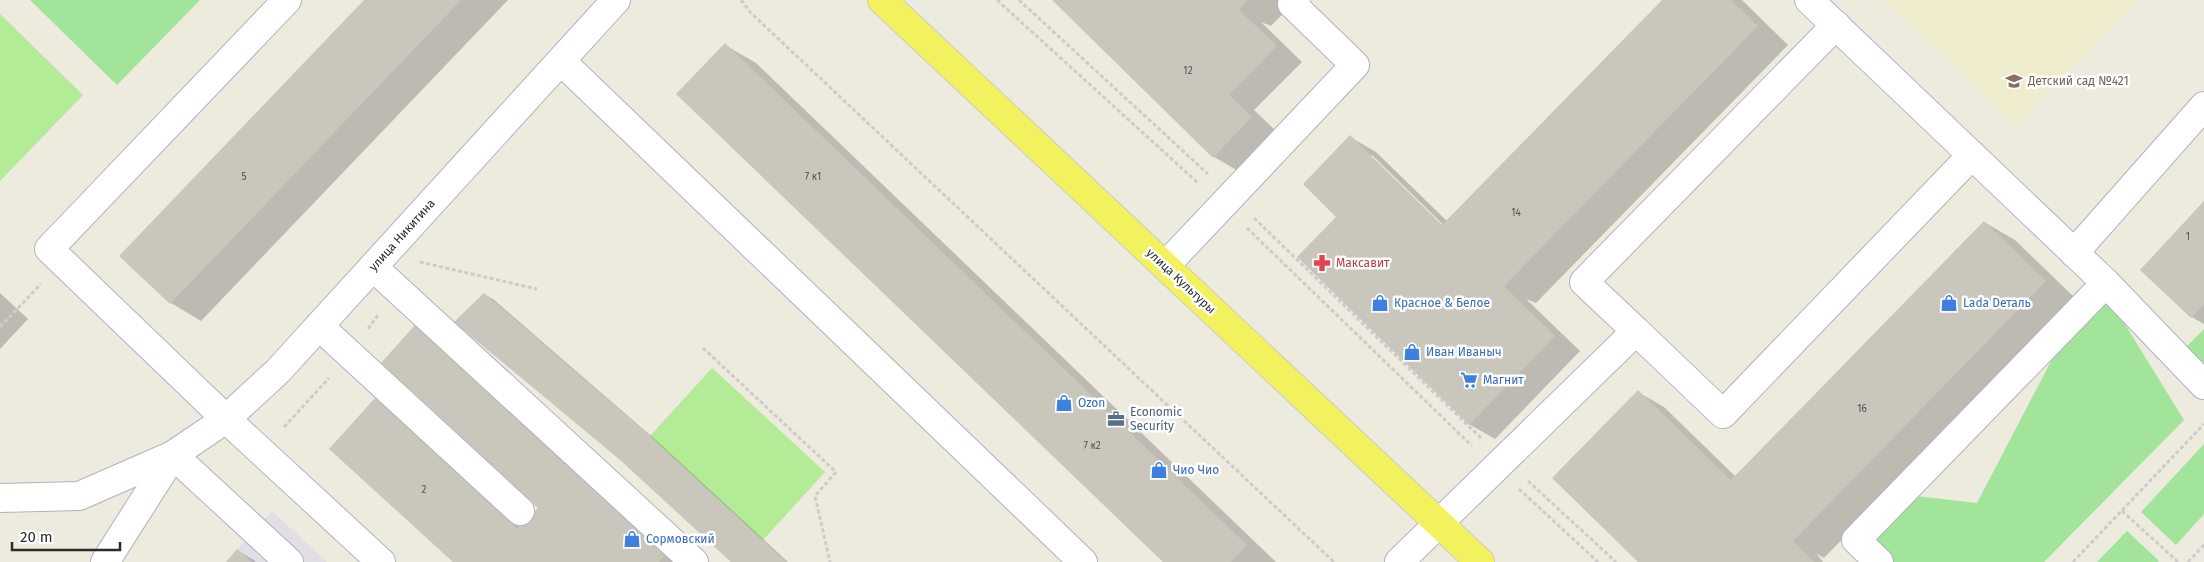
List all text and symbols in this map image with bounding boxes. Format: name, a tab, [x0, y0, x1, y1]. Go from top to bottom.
house number: 12	[1183, 65, 1193, 77]
school or university icon: Детский сад №421	[2004, 71, 2024, 91]
place label: Детский сад №421	[2027, 74, 2129, 88]
house number: 5	[241, 171, 247, 183]
house number: 7 к1	[805, 171, 821, 183]
street label: улица Никитина	[366, 196, 438, 274]
house number: 14	[1511, 207, 1522, 219]
house number: 1	[2186, 231, 2190, 243]
street label: улица Культуры	[1144, 245, 1218, 317]
pharmacy icon: Максавит	[1312, 253, 1332, 273]
place label: Максавит	[1336, 256, 1390, 270]
shop icon: Красное & Белое	[1370, 293, 1390, 313]
shop icon: Lada Dеталь	[1939, 293, 1959, 313]
place label: Красное & Белое	[1394, 296, 1490, 310]
place label: Lada Dеталь	[1963, 296, 2031, 310]
shop icon: Иван Иваныч	[1402, 342, 1422, 362]
place label: Иван Иваныч	[1426, 345, 1502, 359]
supermarket icon: Магнит	[1459, 370, 1479, 390]
place label: Магнит	[1483, 373, 1524, 387]
shop icon: Ozon	[1054, 393, 1074, 413]
place label: Ozon	[1078, 396, 1105, 410]
house number: 16	[1857, 403, 1867, 415]
place label: Economic Security	[1130, 405, 1182, 433]
office icon: Economic Security	[1106, 409, 1126, 429]
house number: 7 к2	[1083, 440, 1101, 452]
shop icon: Чио Чио	[1149, 460, 1169, 480]
place label: Чио Чио	[1173, 463, 1219, 477]
house number: 2	[422, 484, 427, 496]
scale bar	[12, 520, 120, 552]
text: 20 m	[20, 528, 53, 546]
shop icon: Сормовский	[622, 529, 642, 549]
place label: Сормовский	[646, 532, 715, 546]

